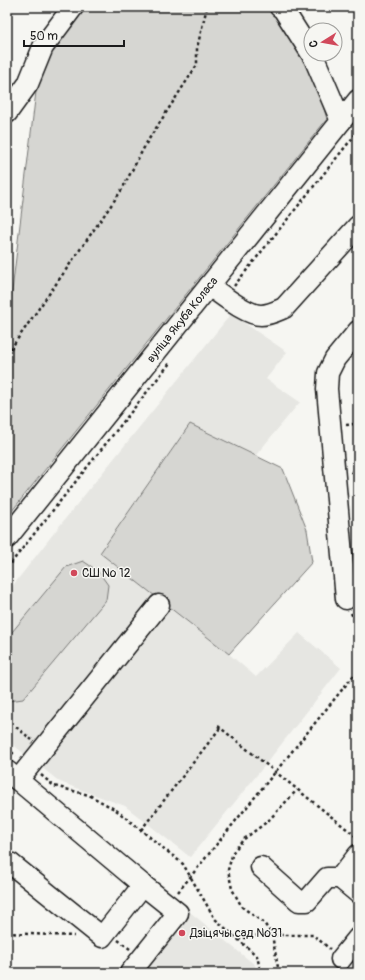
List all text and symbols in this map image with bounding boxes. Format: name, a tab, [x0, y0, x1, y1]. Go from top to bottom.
scale bar	[24, 22, 124, 48]
north arrow	[303, 22, 343, 62]
text: 50 m	[30, 29, 58, 44]
text: С	[307, 39, 321, 48]
street label: вуліца Якуба Коласа	[144, 274, 222, 366]
place label: СШ № 12	[82, 566, 131, 581]
marker: СШ № 12	[69, 568, 79, 578]
place label: Дзіцячы сад №31	[189, 926, 282, 941]
marker: Дзіцячы сад №31	[177, 928, 187, 938]

